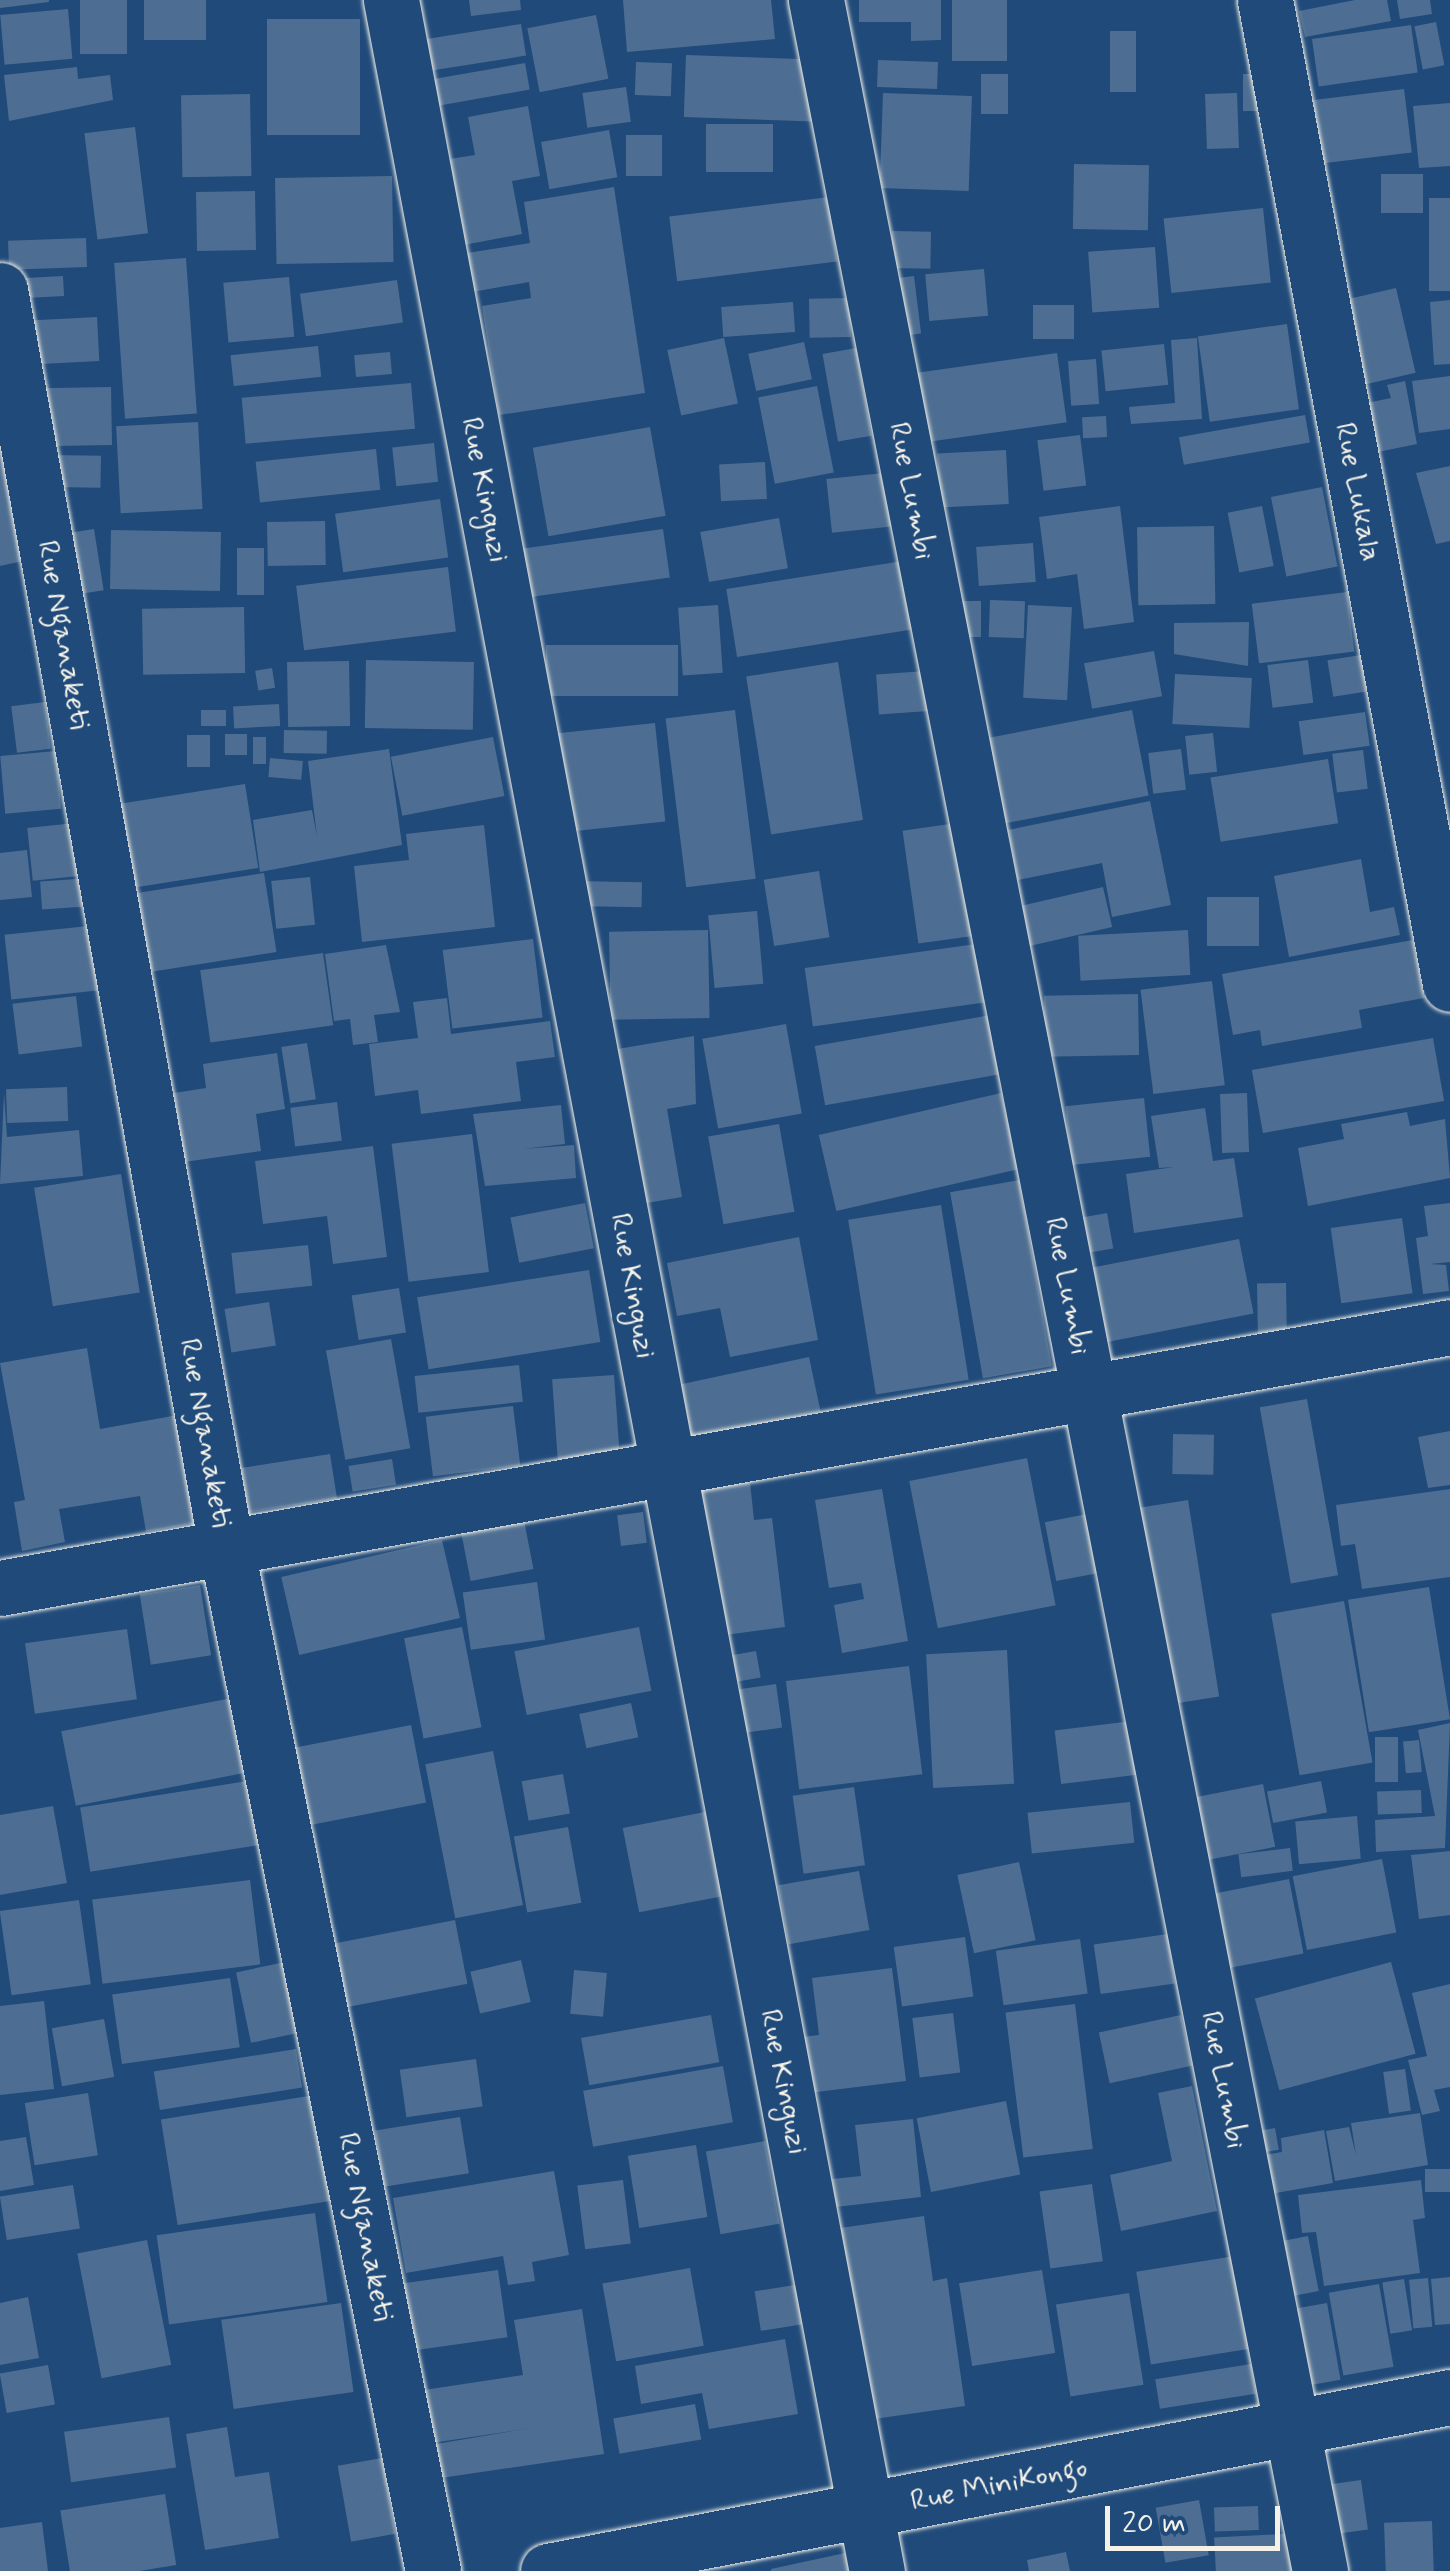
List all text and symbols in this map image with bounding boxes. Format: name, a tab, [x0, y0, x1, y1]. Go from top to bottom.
street label: Rue Kinguzi	[453, 416, 515, 564]
street label: Rue Lukala	[1326, 420, 1388, 564]
street label: Rue Lumbi	[880, 421, 942, 561]
street label: Rue Nganaketi	[29, 540, 97, 730]
street label: Rue Kinguzi	[602, 1212, 662, 1360]
street label: Rue Lumbi	[1036, 1216, 1098, 1356]
street label: Rue Nganaketi	[171, 1338, 239, 1528]
street label: Rue Kinguzi	[752, 2008, 814, 2156]
street label: Rue Lumbi	[1192, 2010, 1254, 2150]
street label: Rue Nganaketi	[330, 2132, 400, 2322]
street label: Rue MiniKongo	[907, 2450, 1091, 2520]
scale bar	[1110, 2486, 1285, 2548]
text: 20 m	[1122, 2504, 1186, 2543]

